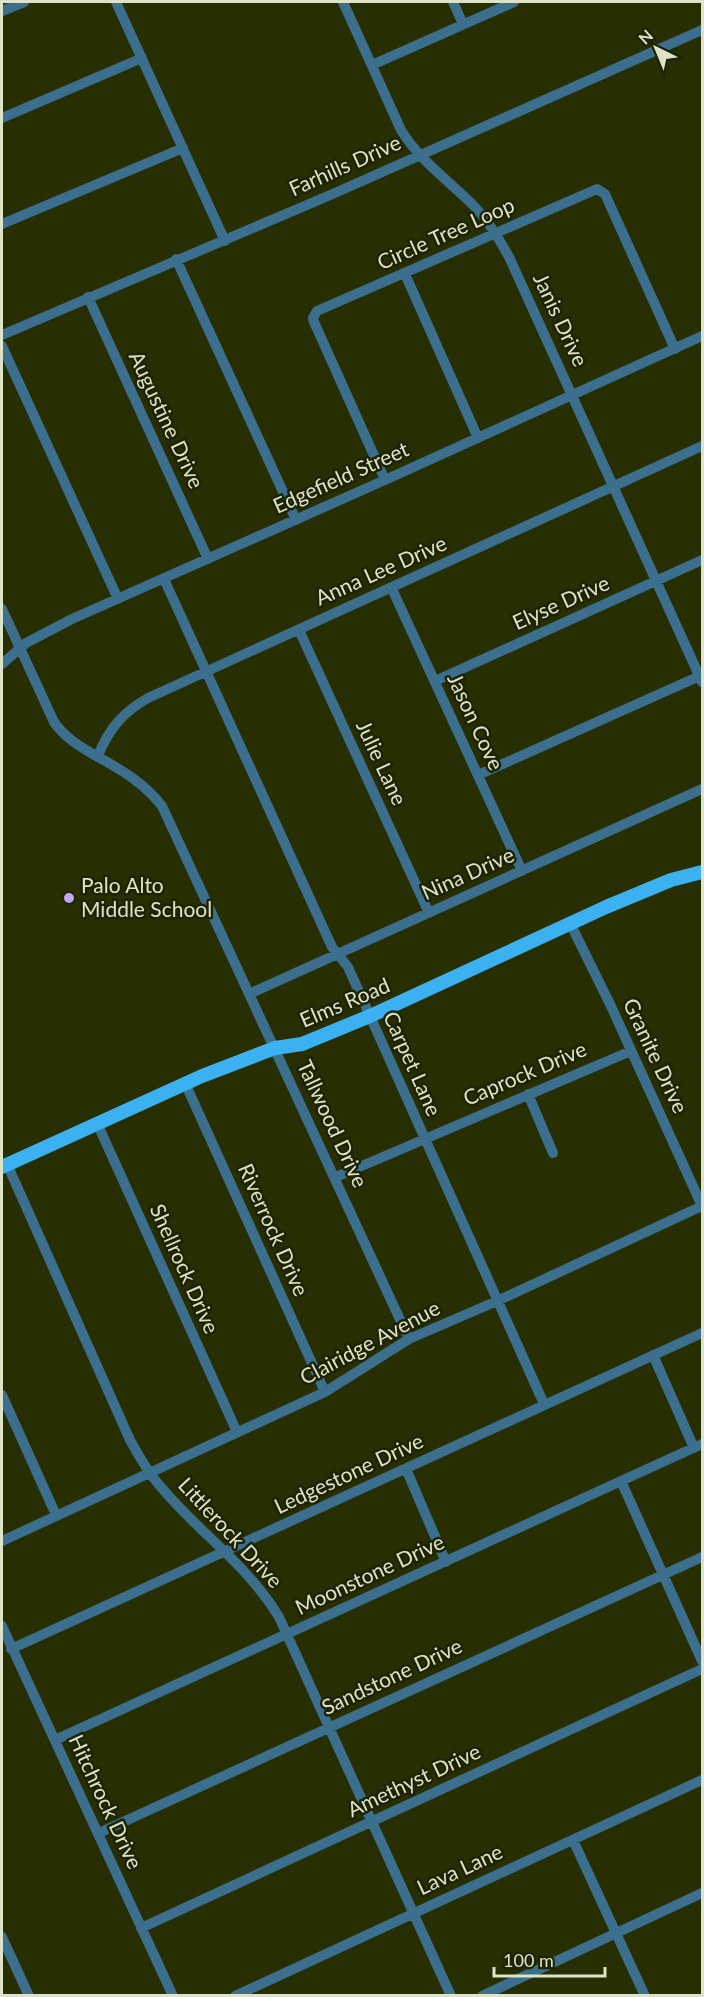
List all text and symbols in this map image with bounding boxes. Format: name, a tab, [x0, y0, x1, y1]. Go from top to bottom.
north arrow	[626, 18, 686, 78]
text: N	[634, 26, 656, 48]
street label: Farhills Drive	[285, 129, 404, 200]
street label: Circle Tree Loop	[373, 191, 518, 274]
street label: Janis Drive	[529, 269, 594, 370]
street label: Augustine Drive	[125, 347, 210, 492]
street label: Edgefield Street	[269, 435, 412, 518]
street label: Anna Lee Drive	[311, 530, 450, 610]
street label: Elyse Drive	[508, 569, 613, 634]
street label: Jason Cove	[443, 669, 510, 774]
street label: Julie Lane	[352, 716, 413, 809]
street label: Nina Drive	[417, 841, 517, 904]
place label: Palo Alto Middle School	[81, 872, 212, 921]
marker: Palo Alto Middle School	[62, 891, 76, 905]
street label: Elms Road	[296, 971, 393, 1032]
street label: Granite Drive	[619, 994, 694, 1117]
street label: Carpet Lane	[379, 1007, 448, 1120]
street label: Caprock Drive	[459, 1035, 590, 1110]
street label: Tallwood Drive	[293, 1056, 374, 1191]
street label: Riverrock Drive	[234, 1159, 315, 1300]
street label: Shellrock Drive	[146, 1200, 225, 1337]
street label: Clairidge Avenue	[295, 1294, 444, 1389]
street label: Ledgestone Drive	[270, 1427, 427, 1518]
street label: Littlerock Drive	[174, 1472, 288, 1592]
street label: Moonstone Drive	[291, 1528, 448, 1619]
street label: Sandstone Drive	[317, 1632, 465, 1719]
street label: Hitchrock Drive	[64, 1730, 148, 1873]
street label: Amethyst Drive	[343, 1738, 484, 1821]
street label: Lava Lane	[413, 1838, 506, 1899]
scale bar	[494, 1940, 605, 1978]
text: 100 m	[503, 1949, 554, 1971]

